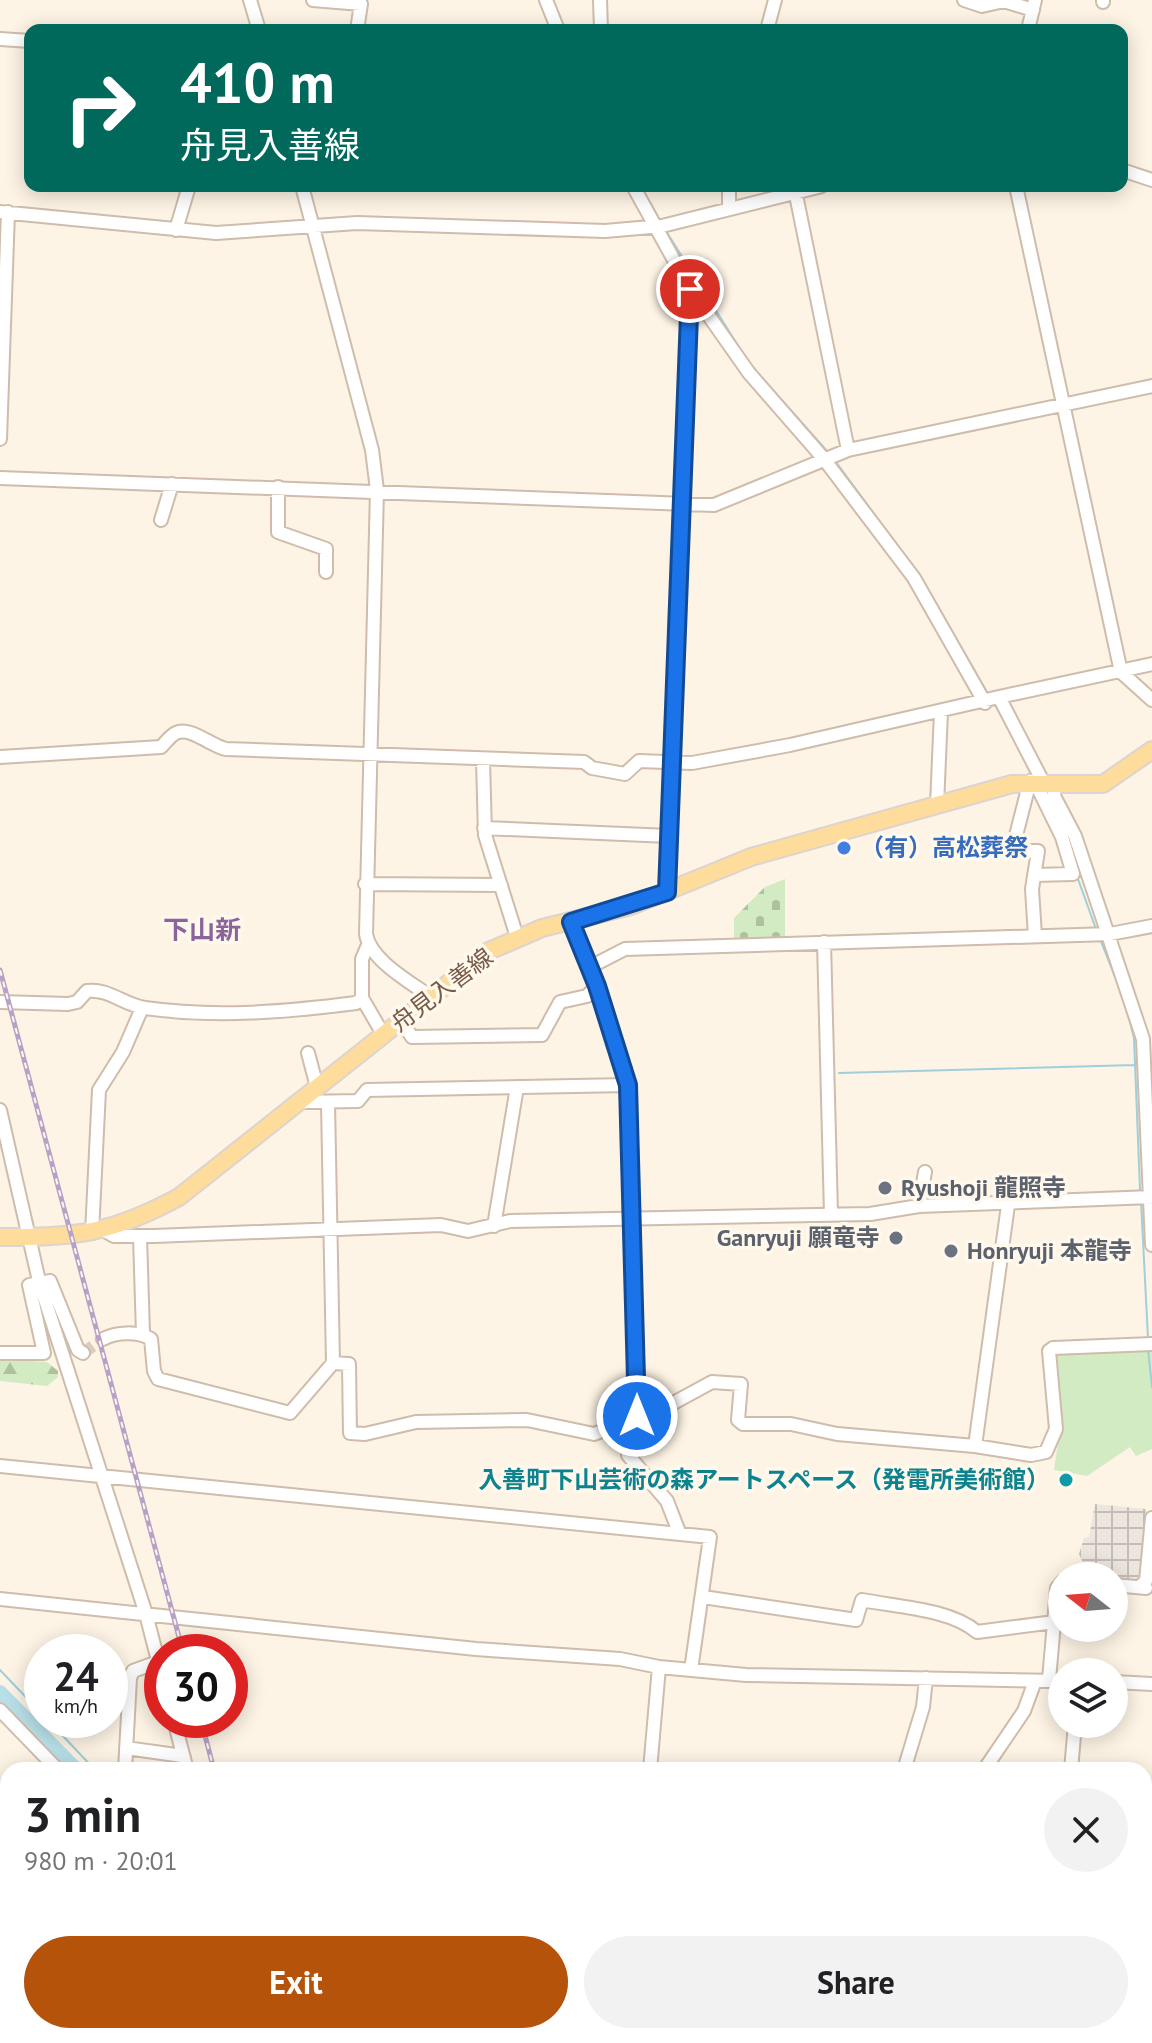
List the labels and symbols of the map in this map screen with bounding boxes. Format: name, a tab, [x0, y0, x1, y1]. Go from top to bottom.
pin	[656, 255, 724, 323]
place label: （有）高松葬祭	[860, 832, 1028, 863]
marker: （有）高松葬祭	[835, 839, 853, 857]
district label: 下山新	[163, 913, 241, 946]
street label: 舟見入善線	[384, 941, 499, 1038]
place label: Ryushoji 龍照寺	[901, 1172, 1066, 1203]
marker: Ryushoji 龍照寺	[876, 1179, 894, 1197]
place label: Ganryuji 願竜寺	[717, 1222, 880, 1253]
marker: Ganryuji 願竜寺	[887, 1229, 905, 1247]
place label: Honryuji 本龍寺	[967, 1235, 1132, 1266]
marker: Honryuji 本龍寺	[942, 1242, 960, 1260]
position arrow	[595, 1374, 679, 1458]
place label: 入善町下山芸術の森アートスペース（発電所美術館）	[478, 1464, 1050, 1495]
marker: 入善町下山芸術の森アートスペース（発電所美術館）	[1057, 1471, 1075, 1489]
north arrow	[1048, 1562, 1128, 1642]
speed limit sign: 30	[144, 1634, 248, 1738]

